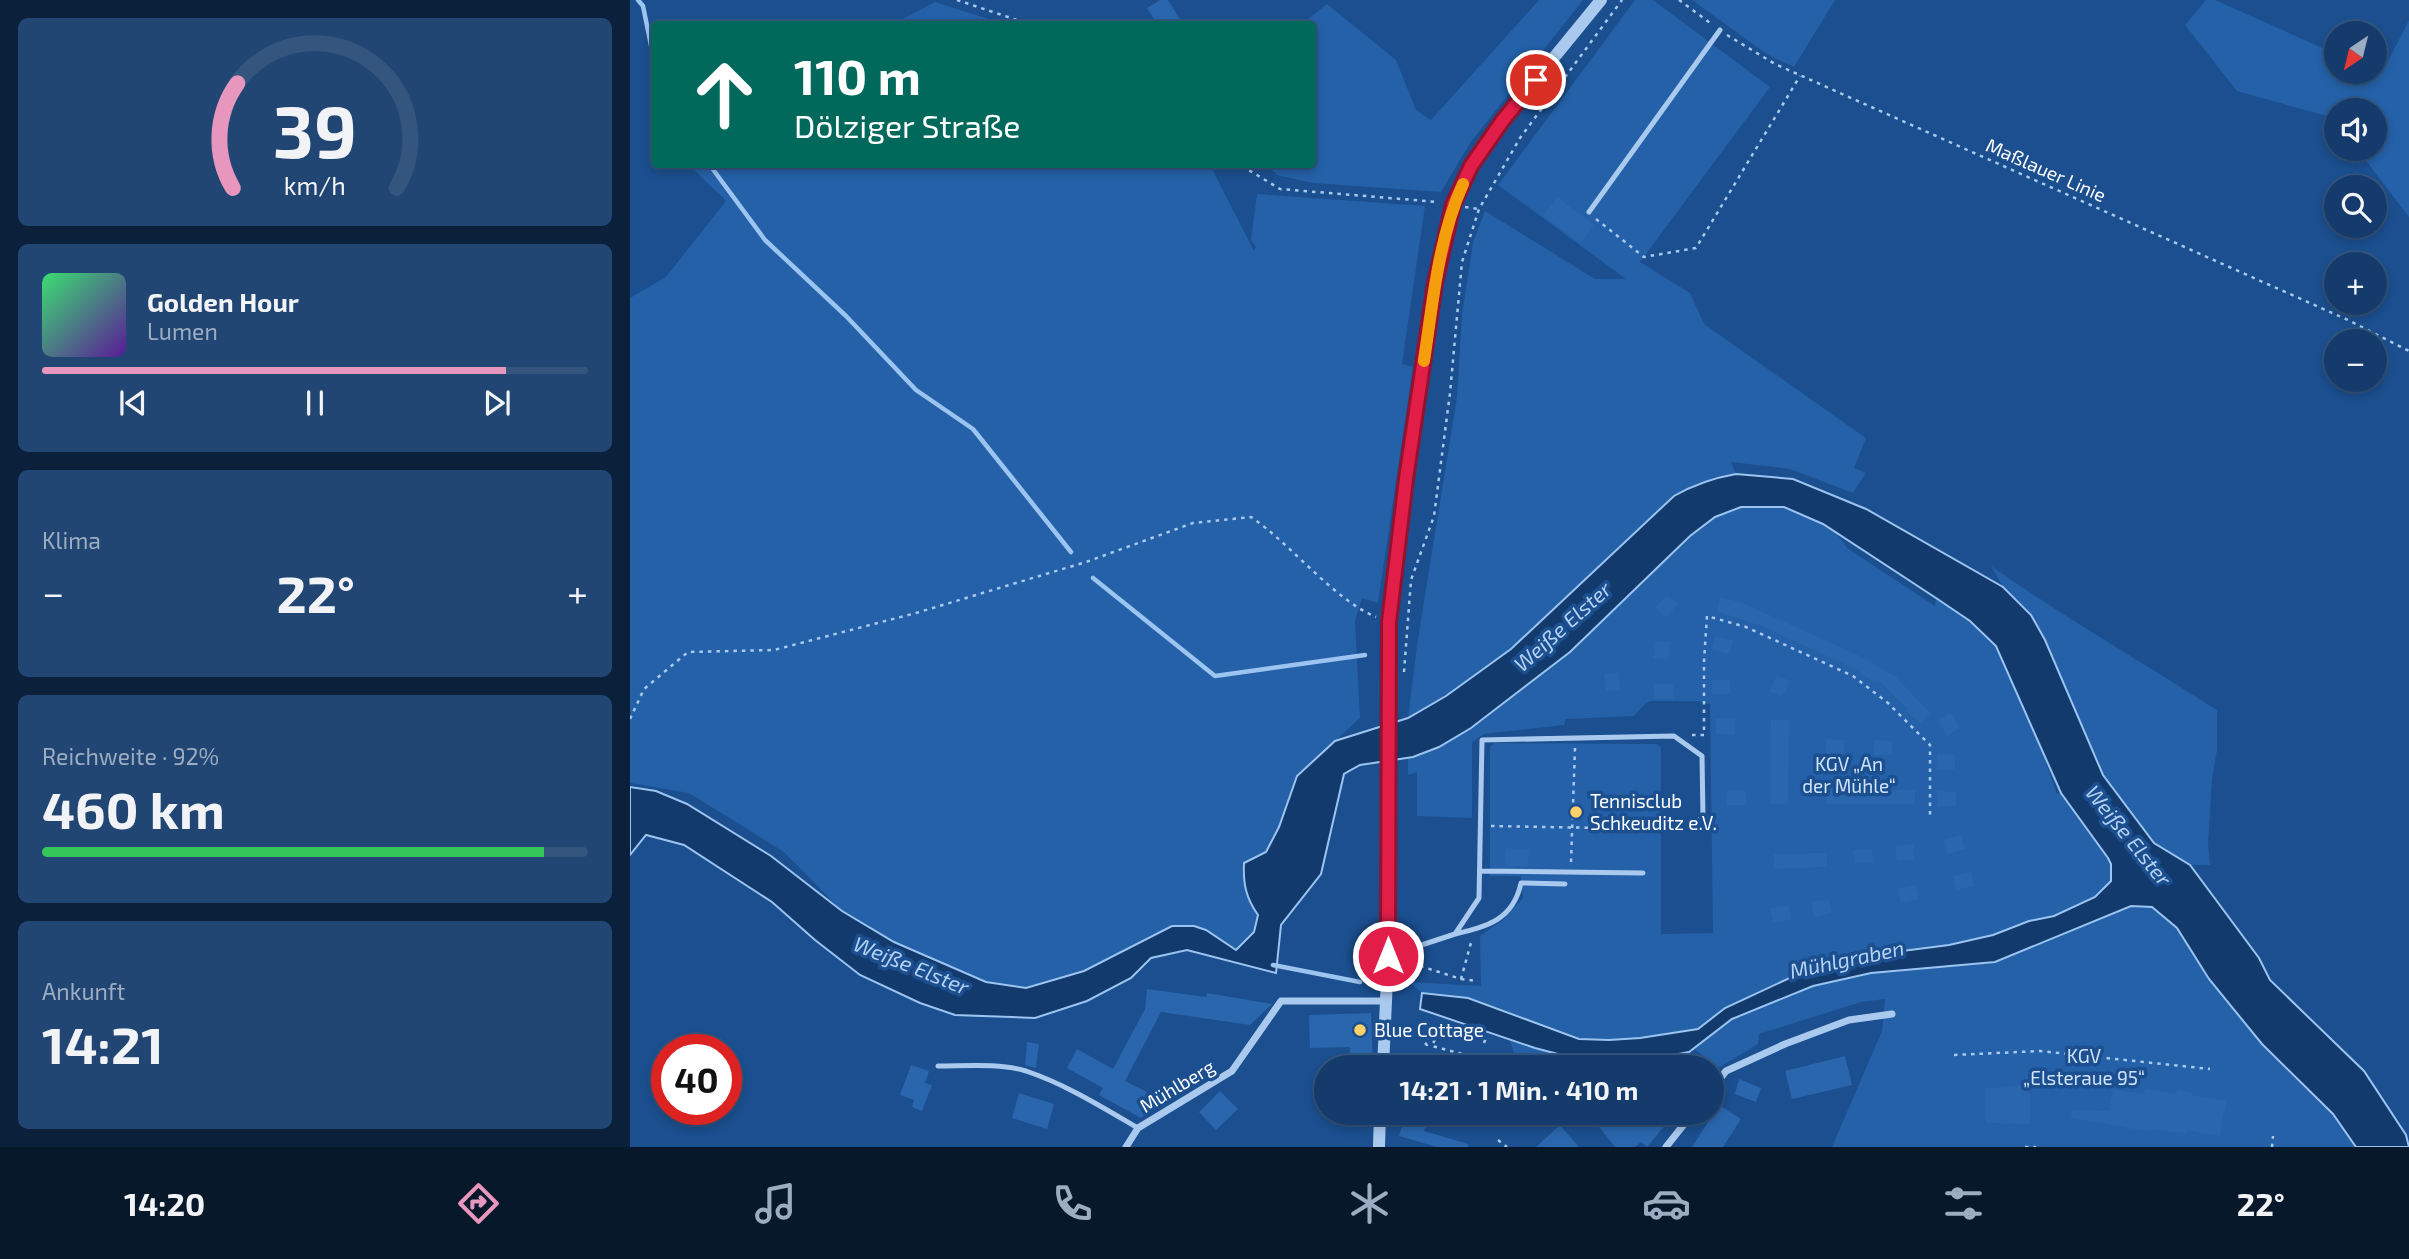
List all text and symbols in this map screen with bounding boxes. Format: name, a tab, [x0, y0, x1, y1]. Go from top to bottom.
north arrow	[2324, 21, 2387, 84]
map controls	[2324, 21, 2387, 392]
text: 110 m	[794, 46, 921, 105]
icon: ahead	[679, 49, 770, 140]
pin	[1506, 50, 1566, 110]
icon: arrive	[1517, 61, 1555, 99]
text: 39	[273, 85, 357, 173]
button: sound	[2324, 98, 2387, 161]
text: Dölziger Straße	[794, 106, 1021, 144]
street label: Maßlauer Linie	[1983, 133, 2110, 206]
text: km/h	[284, 170, 346, 200]
button: search	[2324, 175, 2387, 238]
button: +	[2324, 252, 2387, 315]
text: Golden Hour	[147, 286, 299, 317]
text: Lumen	[147, 317, 218, 345]
button: −	[2324, 329, 2387, 392]
icon: previous	[114, 384, 152, 422]
icon: pause	[296, 384, 334, 422]
icon: next	[478, 384, 516, 422]
text: Klima	[42, 526, 101, 554]
text: 22°	[276, 561, 355, 623]
text: −	[42, 569, 64, 615]
text: +	[567, 569, 588, 615]
water label: Weiße Elster	[1508, 575, 1616, 676]
text: Reichweite · 92%	[42, 742, 219, 770]
park label: KGV „An der Mühle“	[1802, 752, 1896, 797]
text: 460 km	[42, 777, 225, 839]
water label: Weiße Elster	[2081, 780, 2178, 891]
place label: Tennisclub Schkeuditz e.V.	[1590, 789, 1717, 834]
marker: Tennisclub Schkeuditz e.V.	[1568, 804, 1584, 820]
position arrow	[1351, 919, 1425, 993]
water label: Weiße Elster	[850, 930, 973, 999]
water label: Mühlgraben	[1787, 934, 1906, 983]
text: Ankunft	[42, 977, 125, 1005]
text: 14:21	[42, 1012, 164, 1074]
place label: Blue Cottage	[1374, 1018, 1484, 1041]
marker: Blue Cottage	[1352, 1022, 1368, 1038]
speed limit sign: 40	[651, 1034, 742, 1125]
park label: KGV „Elsteraue 95“	[2023, 1044, 2145, 1089]
street label: Mühlberg	[1135, 1054, 1219, 1117]
text: 14:21 · 1 Min. · 410 m	[1400, 1074, 1638, 1105]
icon: directions	[454, 1179, 503, 1228]
icon: music	[751, 1179, 800, 1228]
icon: phone	[1048, 1179, 1097, 1228]
icon: climate	[1345, 1179, 1394, 1228]
icon: car	[1642, 1179, 1691, 1228]
icon: filters	[1939, 1179, 1988, 1228]
text: 14:20	[124, 1184, 205, 1222]
text: 22°	[2237, 1184, 2285, 1222]

